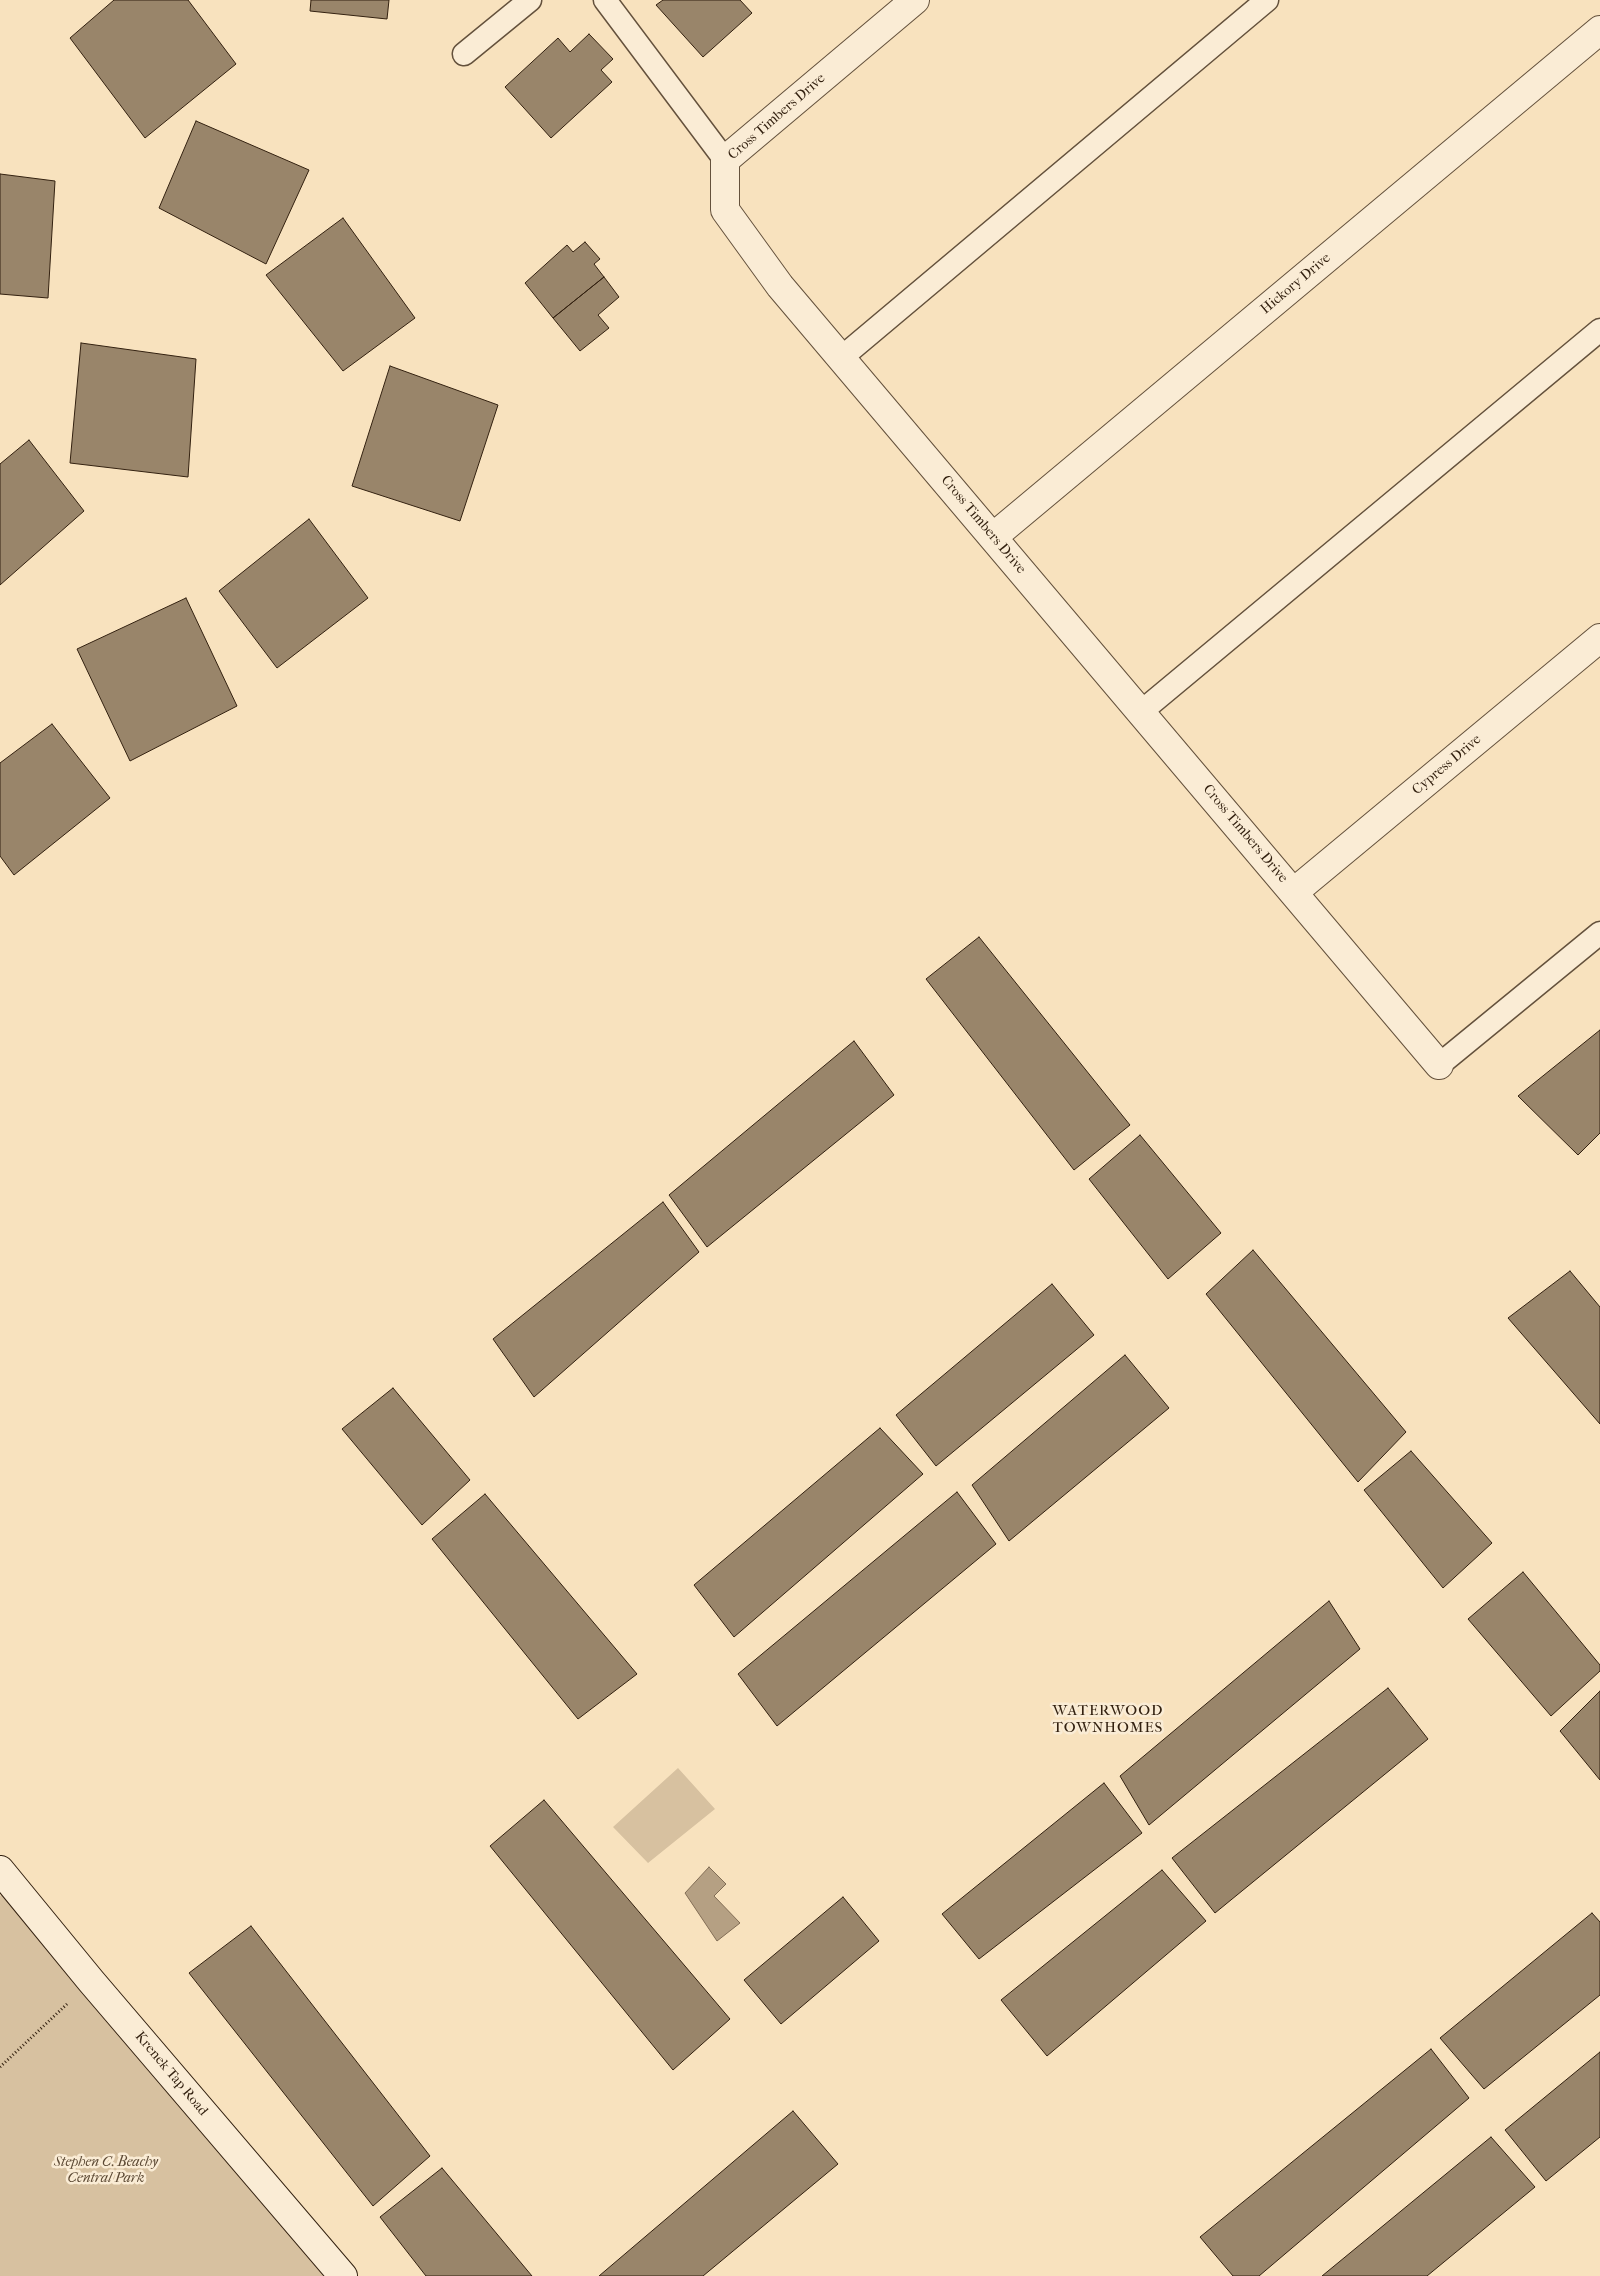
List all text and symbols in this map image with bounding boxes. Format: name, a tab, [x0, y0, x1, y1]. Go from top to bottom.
street label: Cross Timbers Drive	[725, 70, 829, 164]
street label: Hickory Drive	[1258, 250, 1334, 318]
street label: Cross Timbers Drive	[937, 472, 1029, 578]
street label: Cypress Drive	[1409, 731, 1485, 799]
street label: Cross Timbers Drive	[1199, 781, 1291, 887]
district label: WATERWOOD TOWNHOMES	[1051, 1702, 1165, 1737]
street label: Krenek Tap Road	[131, 2029, 211, 2119]
park label: Stephen C. Beachy Central Park	[54, 2155, 158, 2188]

